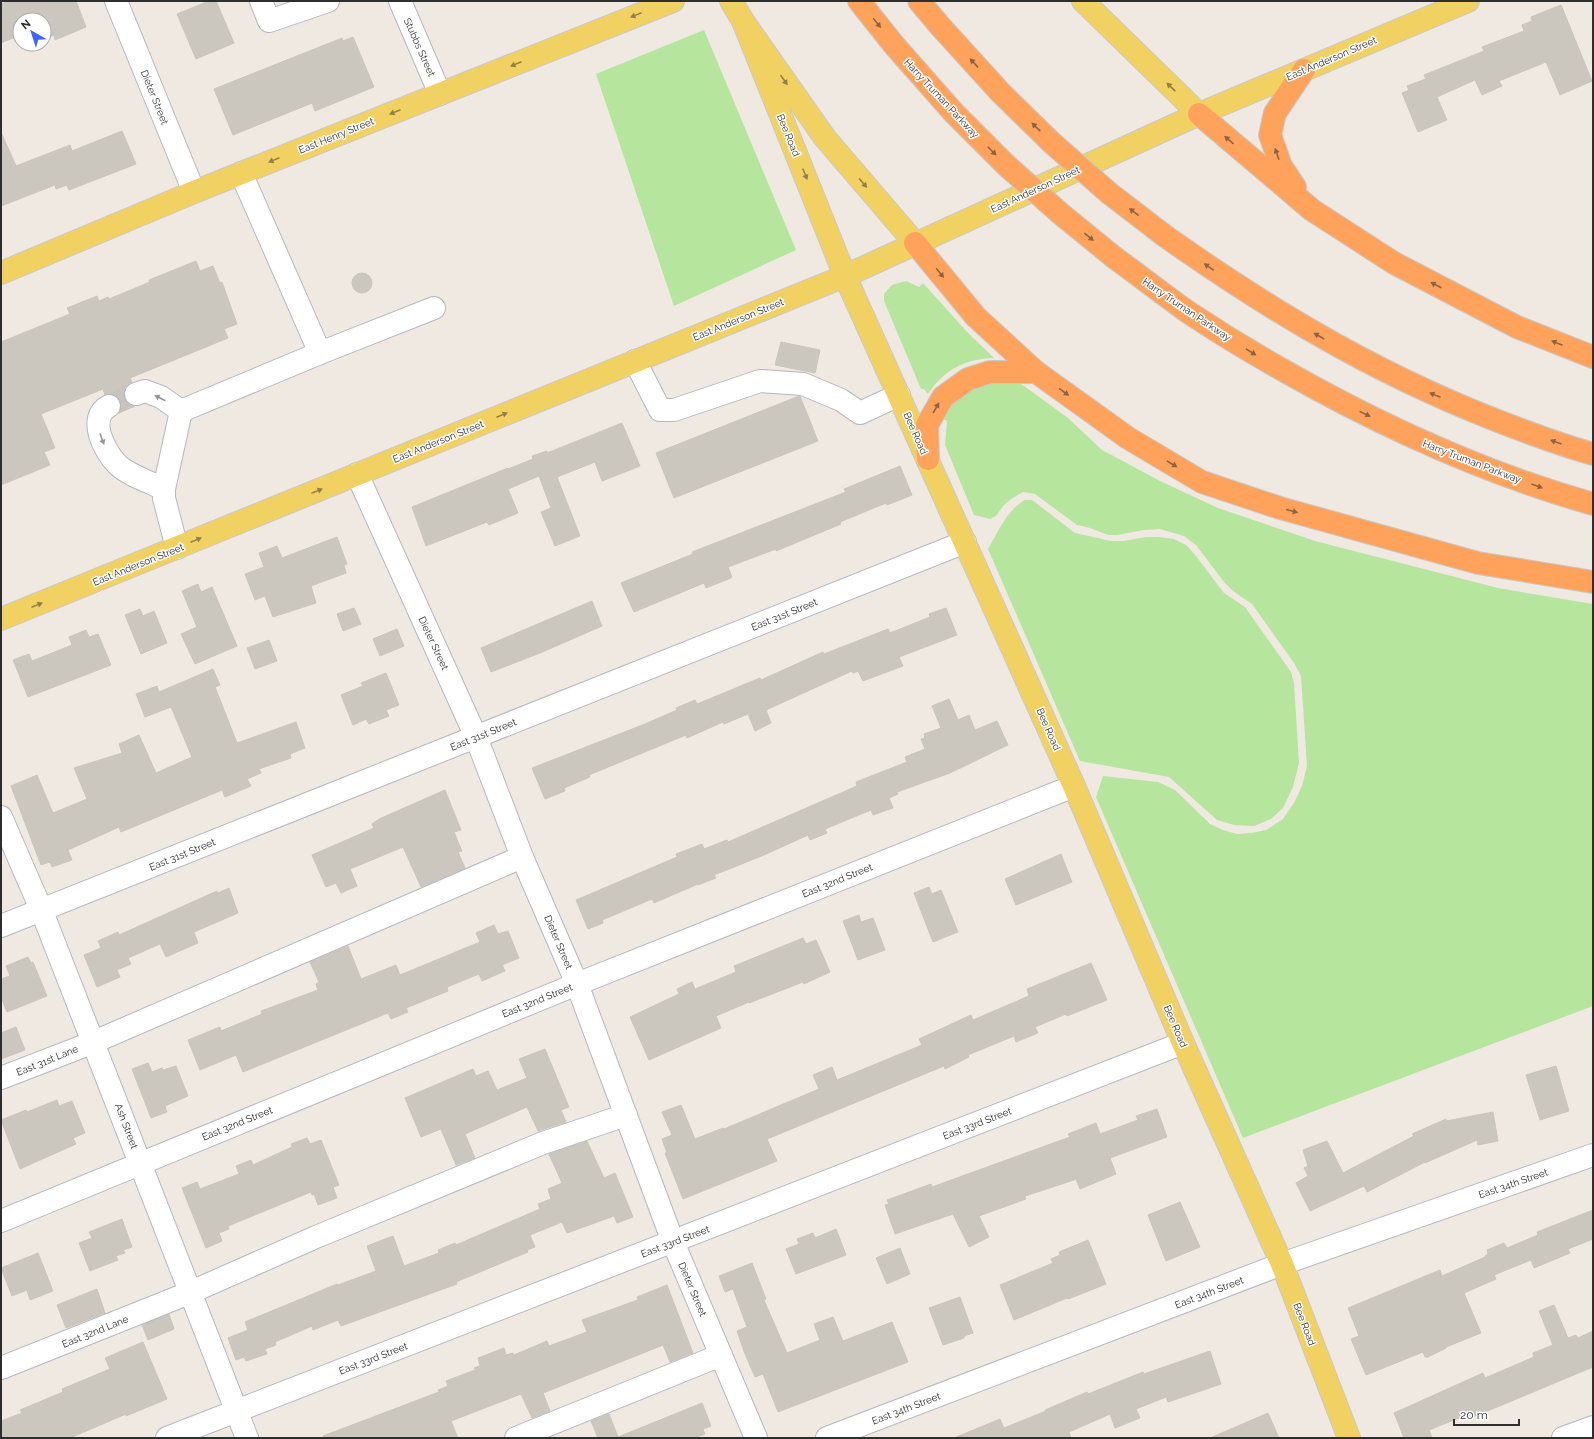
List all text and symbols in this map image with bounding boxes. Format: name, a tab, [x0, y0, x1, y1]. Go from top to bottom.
north arrow	[12, 12, 52, 52]
one-way arrow	[630, 13, 642, 19]
street label: Stubbs Street	[402, 16, 438, 79]
text: N	[19, 17, 33, 32]
one-way arrow	[872, 18, 881, 29]
street label: East Anderson Street	[1284, 34, 1379, 82]
street label: Harry Truman Parkway	[902, 57, 982, 141]
one-way arrow	[969, 58, 979, 68]
one-way arrow	[509, 61, 521, 67]
street label: Dieter Street	[139, 68, 171, 127]
one-way arrow	[780, 75, 788, 85]
one-way arrow	[1166, 82, 1176, 92]
one-way arrow	[388, 109, 400, 115]
street label: Bee Road	[775, 112, 802, 158]
street label: East Henry Street	[297, 115, 376, 156]
one-way arrow	[1031, 122, 1041, 132]
one-way arrow	[1224, 135, 1235, 144]
one-way arrow	[987, 146, 997, 156]
one-way arrow	[1273, 148, 1279, 160]
one-way arrow	[269, 157, 280, 163]
street label: East Anderson Street	[989, 164, 1082, 215]
one-way arrow	[802, 169, 808, 181]
one-way arrow	[859, 177, 868, 188]
one-way arrow	[1129, 208, 1140, 217]
one-way arrow	[1084, 233, 1094, 241]
one-way arrow	[1204, 263, 1214, 271]
one-way arrow	[936, 268, 945, 279]
street label: Harry Truman Parkway	[1141, 276, 1233, 343]
one-way arrow	[1430, 282, 1442, 288]
street label: East Anderson Street	[691, 296, 786, 343]
one-way arrow	[1313, 333, 1325, 340]
one-way arrow	[1550, 339, 1562, 345]
one-way arrow	[1245, 348, 1257, 355]
one-way arrow	[1058, 388, 1069, 396]
one-way arrow	[1429, 392, 1440, 398]
one-way arrow	[154, 395, 166, 401]
one-way arrow	[933, 402, 940, 414]
street label: Bee Road	[901, 410, 930, 456]
one-way arrow	[1359, 411, 1371, 417]
one-way arrow	[496, 412, 508, 419]
street label: East Anderson Street	[391, 418, 486, 465]
one-way arrow	[100, 433, 106, 445]
street label: Harry Truman Parkway	[1421, 438, 1523, 485]
one-way arrow	[1550, 439, 1562, 445]
one-way arrow	[1166, 461, 1178, 468]
one-way arrow	[1531, 483, 1543, 489]
one-way arrow	[311, 487, 323, 493]
one-way arrow	[1286, 509, 1298, 515]
one-way arrow	[191, 537, 202, 543]
street label: East Anderson Street	[91, 541, 186, 588]
street label: East 31st Street	[750, 596, 819, 633]
one-way arrow	[32, 601, 44, 607]
street label: Dieter Street	[416, 615, 451, 672]
street label: Bee Road	[1034, 706, 1063, 752]
street label: East 31st Street	[449, 716, 518, 753]
street label: East 31st Street	[148, 836, 217, 873]
street label: East 32nd Street	[800, 861, 875, 900]
street label: Dieter Street	[542, 913, 575, 972]
street label: East 32nd Street	[500, 981, 575, 1020]
street label: Bee Road	[1162, 1003, 1189, 1049]
street label: East 31st Lane	[15, 1043, 80, 1078]
street label: Ash Street	[113, 1102, 140, 1151]
street label: East 32nd Street	[200, 1104, 275, 1143]
street label: East 33rd Street	[941, 1105, 1014, 1142]
street label: East 34th Street	[1477, 1166, 1550, 1200]
street label: East 33rd Street	[639, 1223, 712, 1260]
street label: Dieter Street	[676, 1260, 709, 1319]
street label: East 34th Street	[1173, 1274, 1246, 1311]
street label: Bee Road	[1291, 1301, 1318, 1347]
street label: East 32nd Lane	[61, 1313, 130, 1350]
street label: East 33rd Street	[337, 1340, 410, 1377]
street label: East 34th Street	[870, 1390, 943, 1427]
scale bar	[1454, 1401, 1519, 1427]
text: 20 m	[1460, 1408, 1488, 1422]

